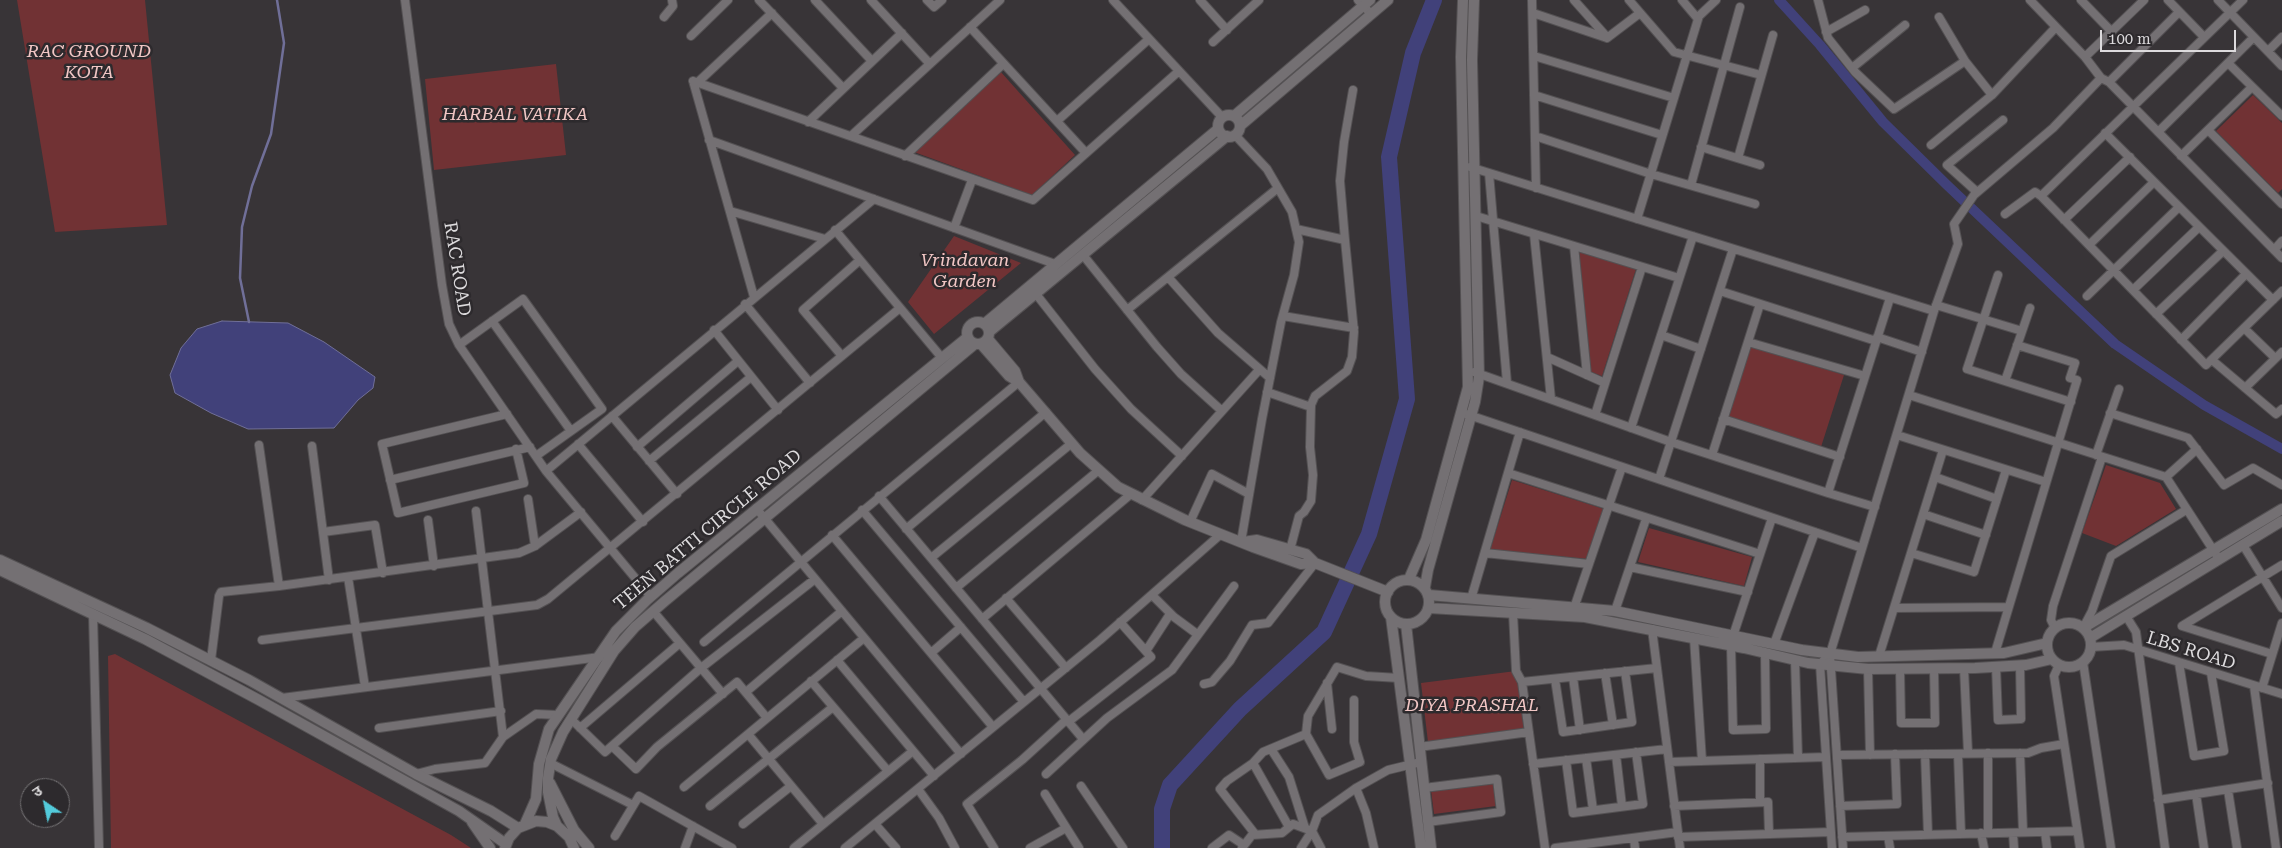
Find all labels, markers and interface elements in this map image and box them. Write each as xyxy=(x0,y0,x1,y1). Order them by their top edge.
scale bar xyxy=(2102,20,2238,52)
text: 100 m xyxy=(2108,30,2151,48)
park label: RAC GROUND KOTA xyxy=(27,41,151,84)
park label: HARBAL VATIKA xyxy=(442,104,588,126)
street label: RAC ROAD xyxy=(439,220,475,318)
park label: Vrindavan Garden xyxy=(921,250,1009,292)
street label: TEEN BATTI CIRCLE ROAD xyxy=(610,445,806,615)
street label: LBS ROAD xyxy=(2144,627,2238,675)
park label: DIYA PRASHAL xyxy=(1405,695,1539,717)
north arrow xyxy=(20,778,70,828)
text: उ xyxy=(29,782,45,800)

